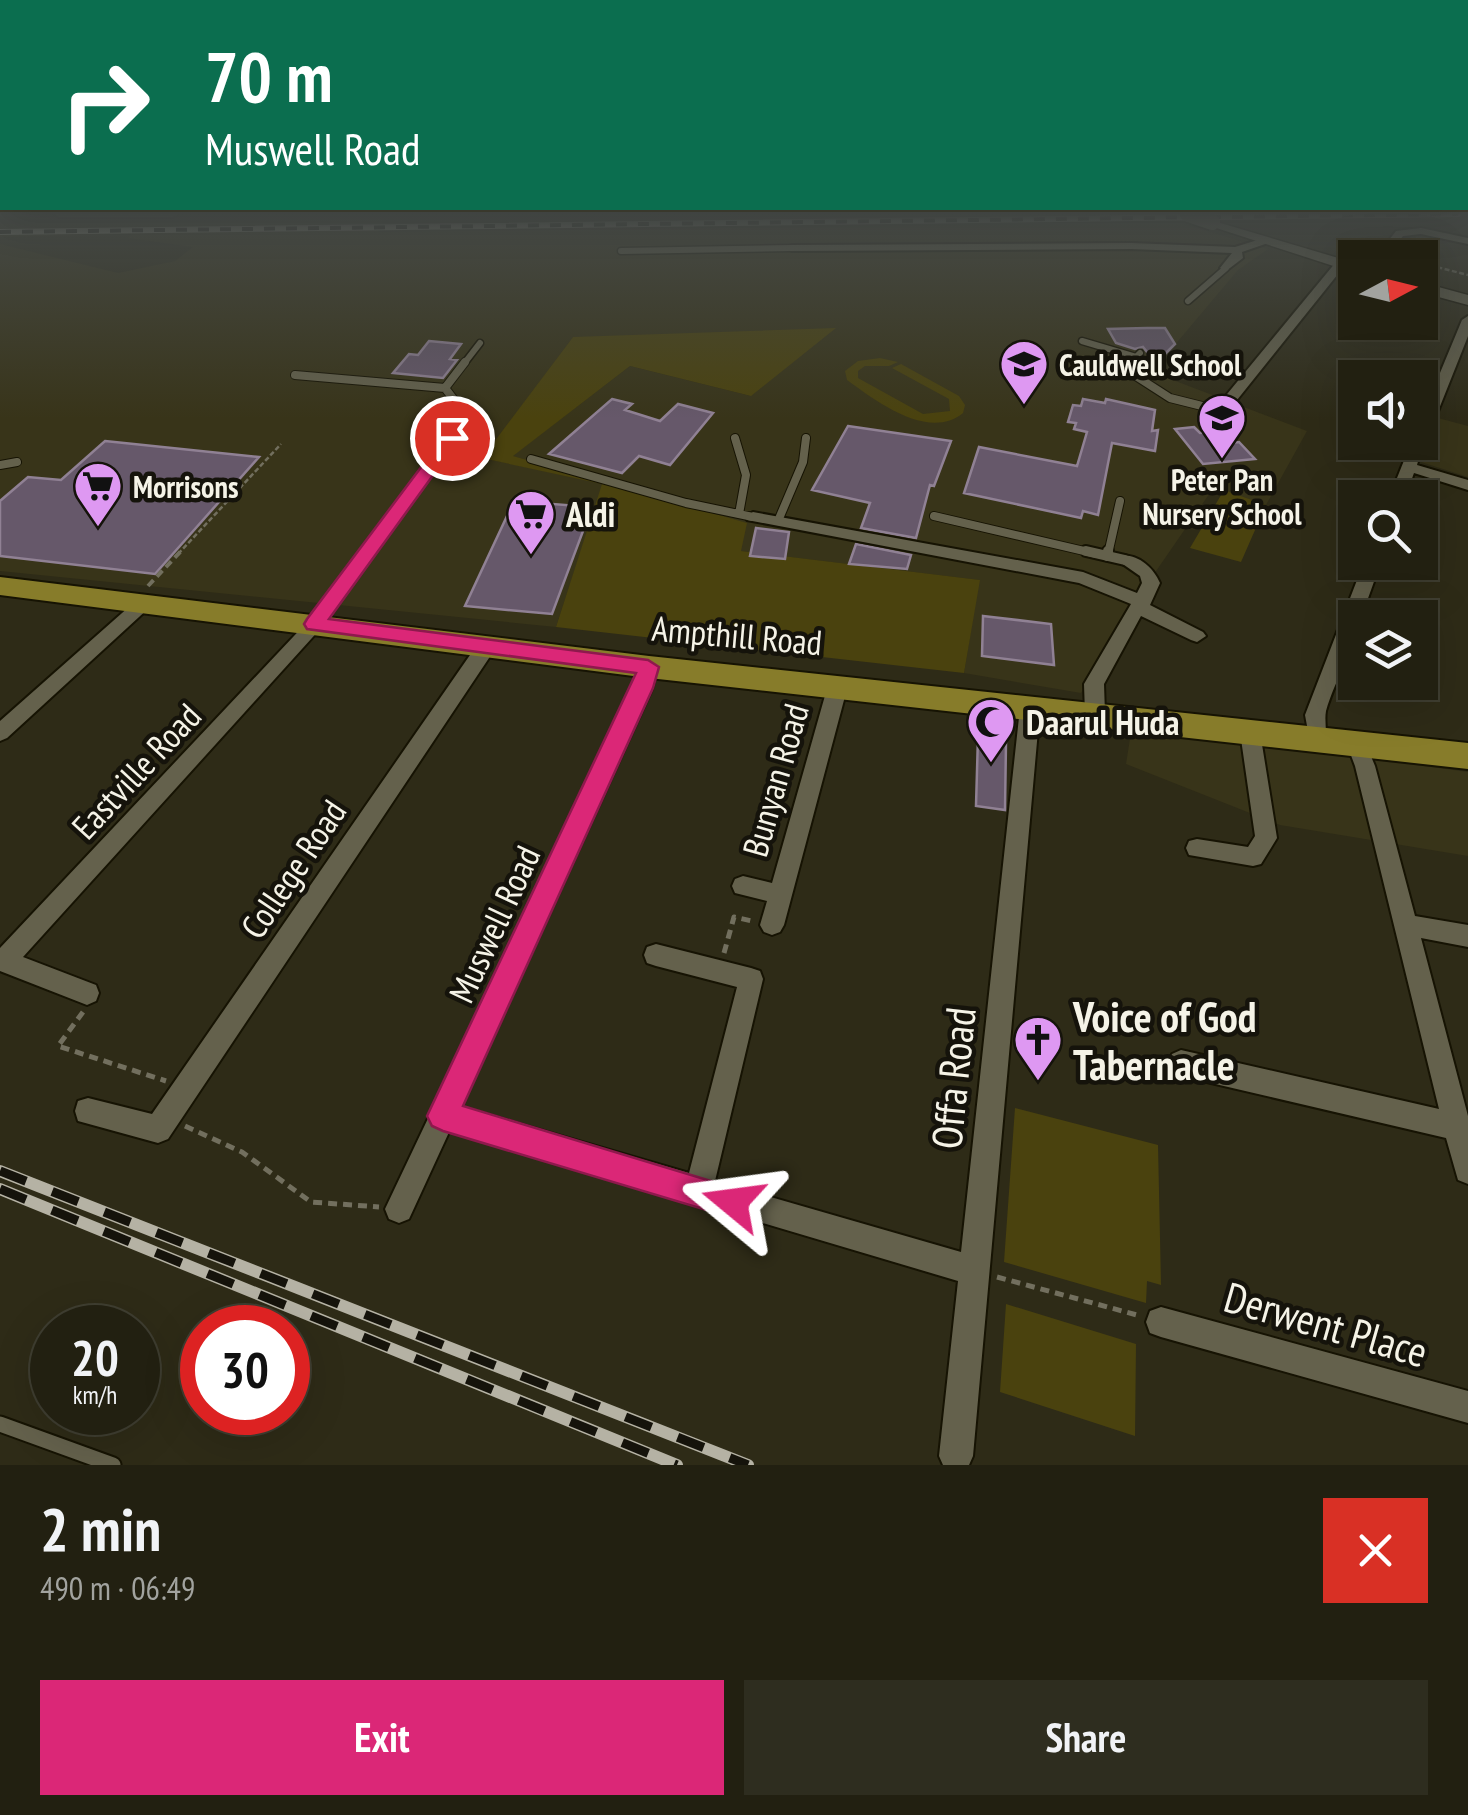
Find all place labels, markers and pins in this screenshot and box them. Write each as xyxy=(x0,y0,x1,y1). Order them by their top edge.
school or university icon: Cauldwell School xyxy=(998,338,1050,406)
place label: Cauldwell School xyxy=(1059,345,1242,384)
school or university icon: Peter Pan Nursery School xyxy=(1196,392,1248,460)
pin xyxy=(410,396,495,481)
supermarket icon: Morrisons xyxy=(72,460,124,528)
place label: Peter Pan Nursery School xyxy=(1143,460,1302,533)
place label: Morrisons xyxy=(133,467,238,506)
supermarket icon: Aldi xyxy=(505,488,557,556)
place label: Aldi xyxy=(565,491,616,537)
mosque icon: Daarul Huda xyxy=(965,696,1017,764)
place label: Daarul Huda xyxy=(1026,699,1179,745)
place label: Voice of God Tabernacle xyxy=(1072,989,1256,1092)
church icon: Voice of God Tabernacle xyxy=(1012,1014,1064,1082)

